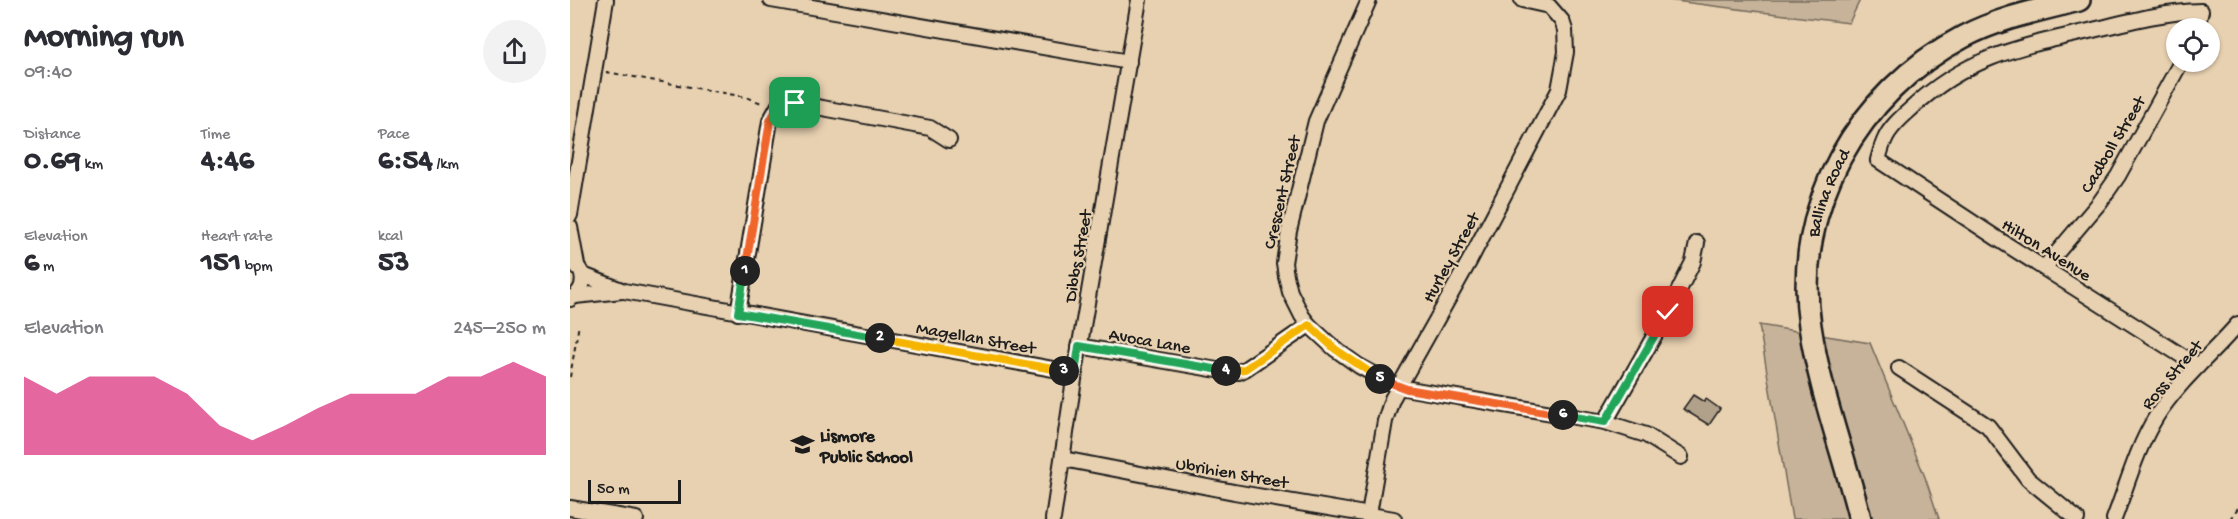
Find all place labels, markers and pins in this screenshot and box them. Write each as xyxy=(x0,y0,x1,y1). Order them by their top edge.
pin xyxy=(769,77,820,128)
pin: 1 xyxy=(730,256,760,286)
pin xyxy=(1642,286,1693,337)
pin: 2 xyxy=(865,323,895,353)
pin: 3 xyxy=(1049,356,1079,386)
pin: 4 xyxy=(1211,356,1241,386)
pin: 5 xyxy=(1365,364,1395,394)
pin: 6 xyxy=(1548,400,1578,430)
place label: Lismore Public School xyxy=(819,427,913,469)
school or university icon: Lismore Public School xyxy=(789,432,815,458)

